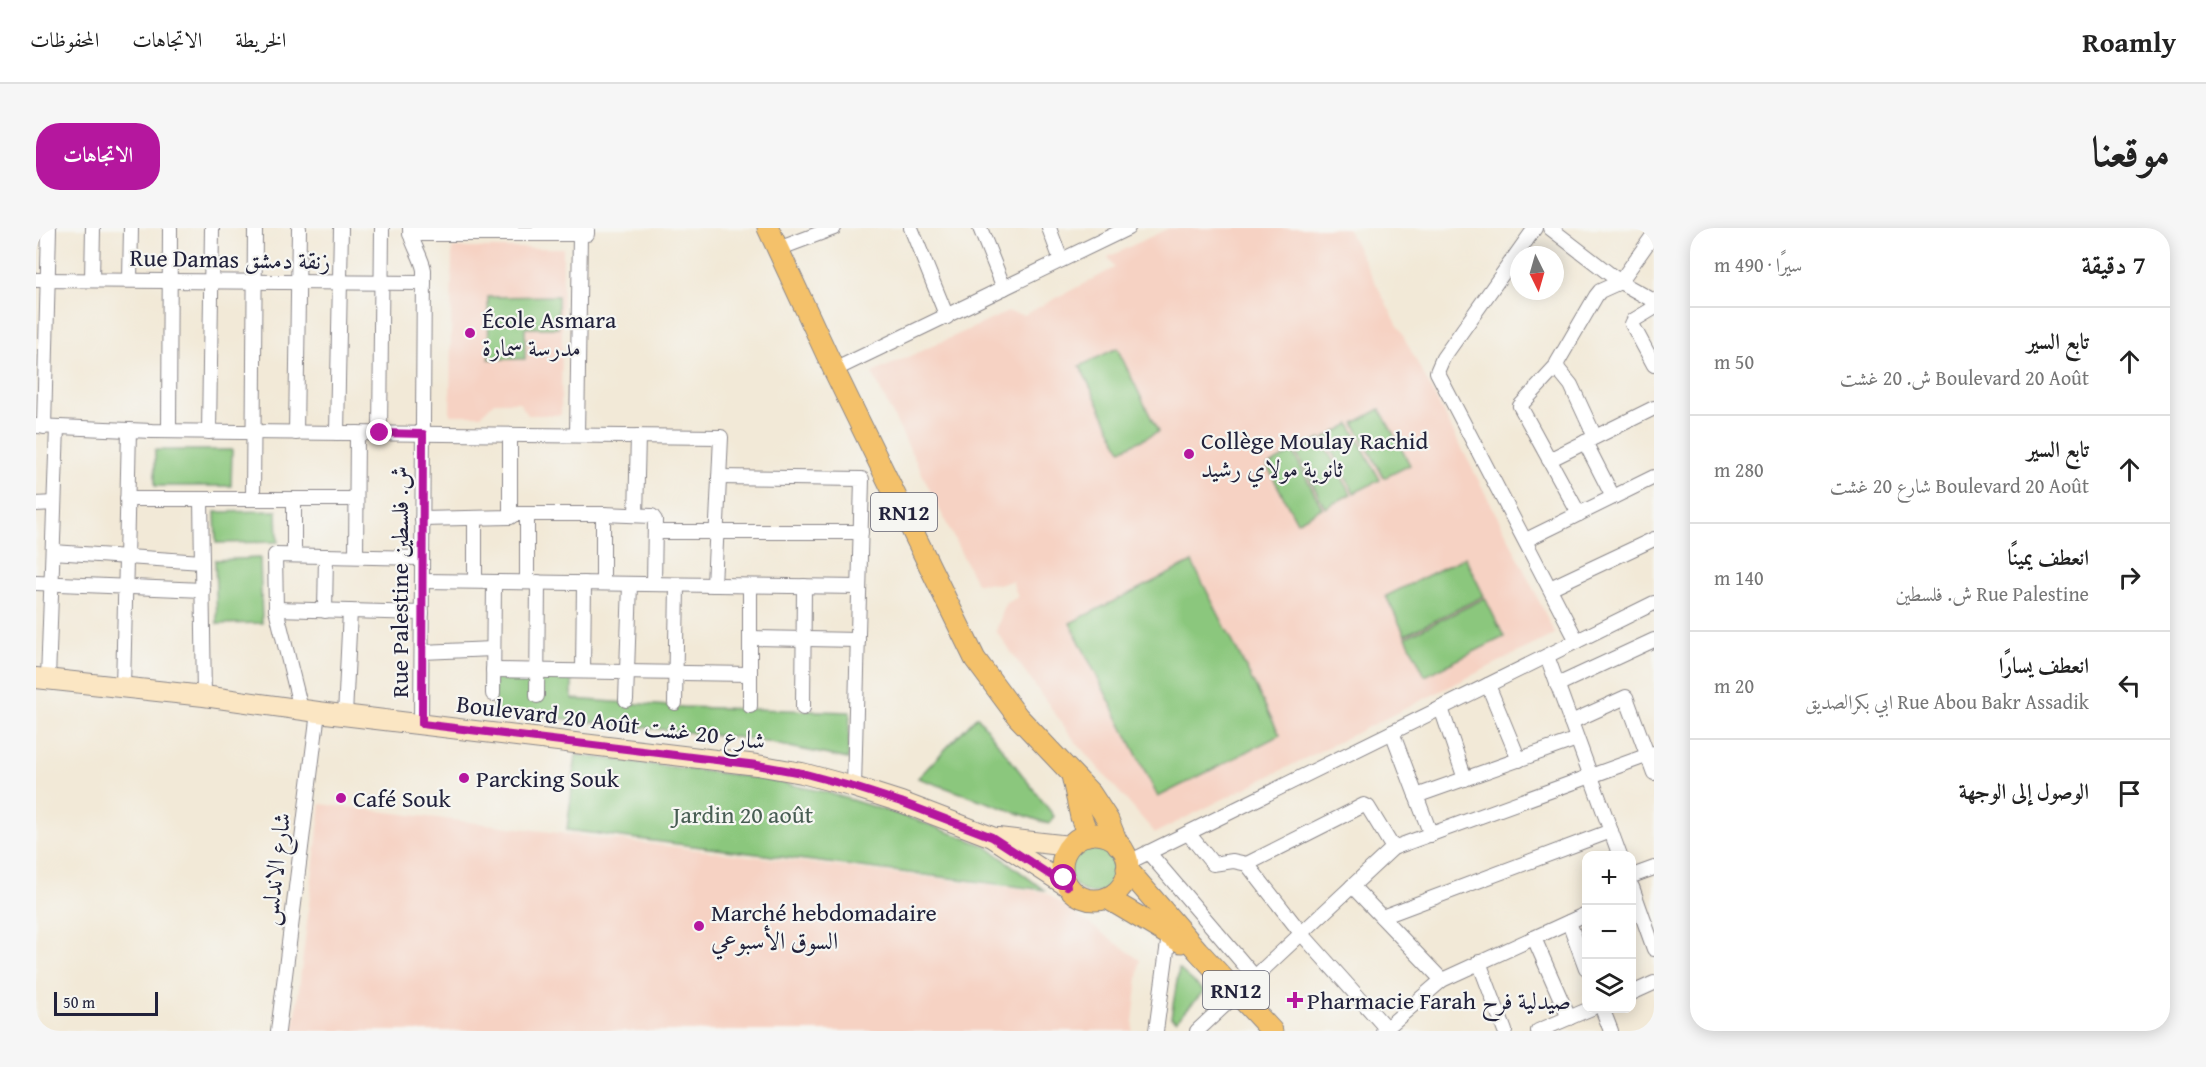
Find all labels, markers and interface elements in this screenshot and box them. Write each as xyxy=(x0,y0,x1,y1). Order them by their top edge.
text: Roamly xyxy=(2082,21,2176,62)
text: المحفوظات xyxy=(30,24,99,55)
text: الاتجاهات xyxy=(132,24,202,55)
text: الخريطة xyxy=(235,24,286,55)
text: موقعنا xyxy=(2092,120,2170,181)
button: الاتجاهات xyxy=(36,123,160,190)
street label: Rue Damas زنقة دمشق xyxy=(129,240,331,278)
text: 7 دقيقة xyxy=(2081,245,2146,284)
north arrow xyxy=(1510,246,1564,300)
text: سيرًا · 490 m xyxy=(1714,250,1802,279)
place label: École Asmara مدرسة سمارة xyxy=(482,302,617,365)
text: تابع السير xyxy=(2027,325,2089,357)
marker: École Asmara مدرسة سمارة xyxy=(463,326,477,340)
icon: ahead xyxy=(2113,345,2146,378)
text: 50 m xyxy=(1714,347,1754,376)
text: Boulevard 20 Août ش. 20 غشت xyxy=(1840,363,2089,392)
route end xyxy=(366,419,392,445)
place label: Collège Moulay Rachid ثانوية مولاي رشيد xyxy=(1201,423,1428,488)
text: تابع السير xyxy=(2027,433,2089,465)
marker: Collège Moulay Rachid ثانوية مولاي رشيد xyxy=(1182,447,1196,461)
icon: ahead xyxy=(2113,453,2146,486)
text: 280 m xyxy=(1714,455,1764,484)
street label: Rue Palestine ش. فلسطين xyxy=(382,466,417,698)
text: Boulevard 20 Août شارع 20 غشت xyxy=(1830,471,2089,500)
road number: RN12 xyxy=(871,493,937,531)
text: انعطف يمينًا xyxy=(2008,541,2089,573)
icon: right xyxy=(2113,561,2146,594)
text: 140 m xyxy=(1714,563,1764,592)
text: Rue Palestine ش. فلسطين xyxy=(1896,579,2089,608)
text: انعطف يسارًا xyxy=(1999,649,2089,681)
icon: left xyxy=(2113,669,2146,702)
text: 20 m xyxy=(1714,671,1754,700)
street label: Boulevard 20 Août شارع 20 غشت xyxy=(454,686,767,761)
text: Rue Abou Bakr Assadik ابي بكرالصديق xyxy=(1805,687,2089,716)
place label: Parcking Souk xyxy=(476,761,620,796)
marker: Parcking Souk xyxy=(457,771,471,785)
text: الوصول إلى الوجهة xyxy=(1959,775,2089,807)
icon: arrive xyxy=(2113,777,2146,810)
place label: Café Souk xyxy=(353,781,452,816)
marker: Café Souk xyxy=(334,791,348,805)
park label: Jardin 20 août xyxy=(670,797,814,832)
street label: شارع الاندلس xyxy=(251,811,302,928)
map controls xyxy=(1582,851,1636,1013)
button: + xyxy=(1582,851,1636,905)
route start xyxy=(1050,864,1076,890)
place label: Marché hebdomadaire السوق الأسبوعي xyxy=(711,895,937,960)
button: − xyxy=(1582,905,1636,959)
marker: Marché hebdomadaire السوق الأسبوعي xyxy=(692,919,706,933)
button: layers xyxy=(1582,959,1636,1013)
road number: RN12 xyxy=(1203,971,1269,1009)
place label: Pharmacie Farah صيدلية فرح xyxy=(1307,983,1571,1022)
scale bar xyxy=(54,989,158,1016)
text: 50 m xyxy=(63,990,95,1014)
marker: Pharmacie Farah صيدلية فرح xyxy=(1288,993,1302,1007)

